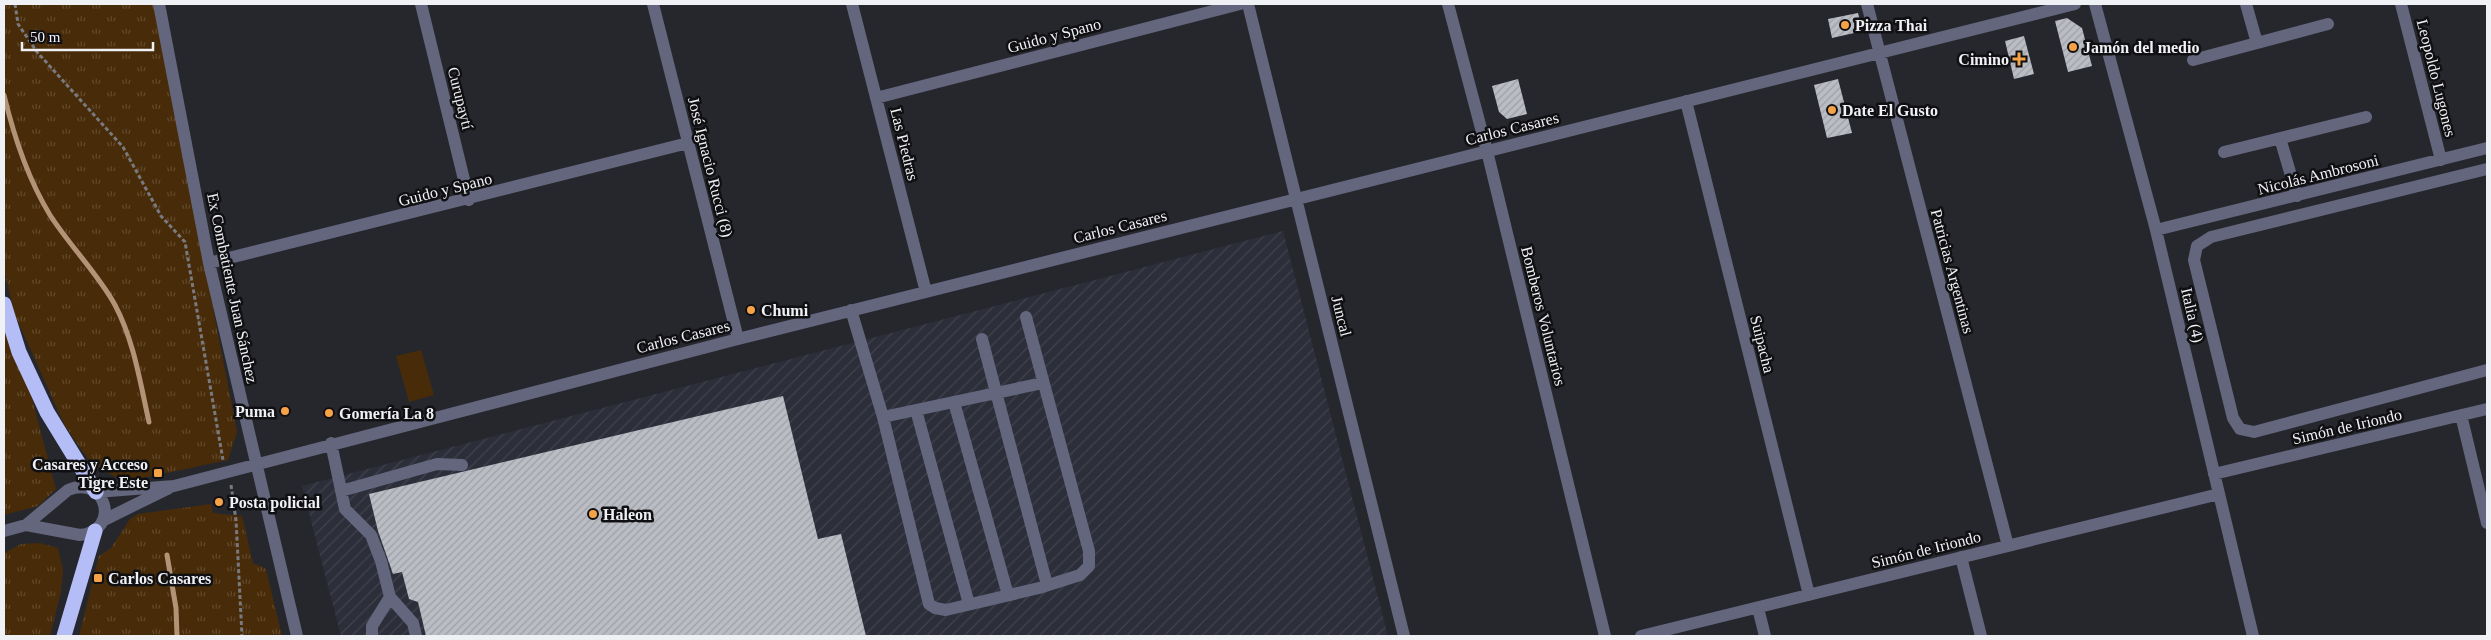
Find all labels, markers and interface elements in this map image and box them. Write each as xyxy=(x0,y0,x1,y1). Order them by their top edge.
street label: Guido y Spano xyxy=(1006,15,1103,57)
place label: Pizza Thai xyxy=(1855,17,1928,34)
street label: Leopoldo Lugones xyxy=(2413,18,2459,139)
marker: Pizza Thai xyxy=(1839,19,1851,31)
scale bar xyxy=(22,20,154,52)
text: 50 m xyxy=(30,29,61,45)
place label: Jamón del medio xyxy=(2083,39,2199,56)
marker: Jamón del medio xyxy=(2067,41,2079,53)
place label: Cimino xyxy=(1958,51,2009,68)
marker: Cimino xyxy=(2013,53,2025,65)
street label: Curupaytí xyxy=(444,65,477,132)
street label: José Ignacio Rucci (8) xyxy=(684,95,736,239)
place label: Date El Gusto xyxy=(1842,102,1938,119)
marker: Date El Gusto xyxy=(1826,104,1838,116)
street label: Las Piedras xyxy=(887,106,922,182)
street label: Carlos Casares xyxy=(1464,109,1561,148)
street label: Nicolás Ambrosoni xyxy=(2256,151,2381,198)
street label: Guido y Spano xyxy=(396,170,494,210)
street label: Ex Combatiente Juan Sánchez xyxy=(204,191,261,385)
street label: Carlos Casares xyxy=(1072,207,1169,246)
street label: Patricias Argentinas xyxy=(1927,207,1977,335)
street label: Bomberos Voluntarios xyxy=(1518,245,1569,388)
street label: Italia (4) xyxy=(2177,286,2207,344)
street label: Juncal xyxy=(1328,294,1355,339)
place label: Chumi xyxy=(761,302,809,319)
marker: Chumi xyxy=(745,304,757,316)
street label: Suipacha xyxy=(1746,314,1778,375)
street label: Carlos Casares xyxy=(635,317,732,356)
place label: Puma xyxy=(235,403,275,420)
marker: Puma xyxy=(279,405,291,417)
place label: Gomería La 8 xyxy=(339,405,434,422)
street label: Simón de Iriondo xyxy=(2291,406,2404,447)
marker: Gomería La 8 xyxy=(323,407,335,419)
place label: Casares y Acceso Tigre Este xyxy=(32,456,148,492)
marker: Casares y Acceso Tigre Este xyxy=(152,467,164,479)
place label: Posta policial xyxy=(229,494,321,512)
marker: Posta policial xyxy=(213,496,225,508)
place label: Haleon xyxy=(603,506,652,523)
marker: Haleon xyxy=(587,508,599,520)
street label: Simón de Iriondo xyxy=(1870,528,1983,571)
place label: Carlos Casares xyxy=(108,570,211,587)
marker: Carlos Casares xyxy=(92,572,104,584)

